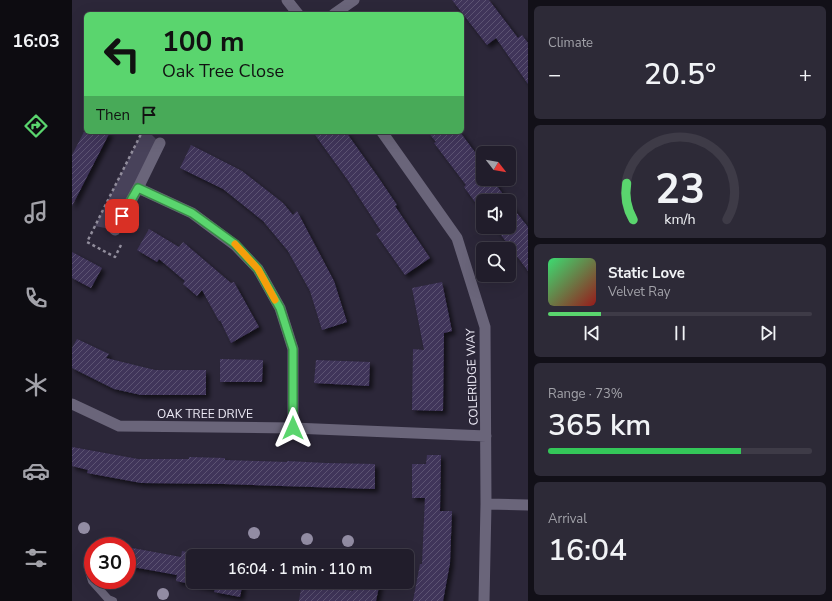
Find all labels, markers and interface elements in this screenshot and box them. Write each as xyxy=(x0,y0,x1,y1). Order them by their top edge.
text: 100 m xyxy=(162,23,245,61)
icon: left xyxy=(96,28,148,80)
text: 16:03 xyxy=(12,29,60,53)
text: Climate xyxy=(548,34,593,52)
text: 20.5° xyxy=(644,54,716,95)
text: Oak Tree Close xyxy=(162,59,284,83)
text: − xyxy=(548,60,561,90)
text: + xyxy=(799,60,812,90)
icon: arrive xyxy=(138,104,160,126)
text: Then xyxy=(96,105,130,125)
icon: directions xyxy=(22,112,50,140)
north arrow xyxy=(476,146,516,186)
map controls xyxy=(476,146,516,282)
text: 23 xyxy=(655,160,705,217)
button: sound xyxy=(476,194,516,234)
icon: music xyxy=(22,198,50,226)
pin xyxy=(105,199,139,233)
icon: arrive xyxy=(111,205,133,227)
text: km/h xyxy=(664,209,696,228)
button: search xyxy=(476,242,516,282)
text: Static Love xyxy=(608,263,685,283)
text: Velvet Ray xyxy=(608,283,670,301)
icon: phone xyxy=(22,284,50,312)
icon: previous xyxy=(581,322,603,344)
icon: pause xyxy=(669,322,691,344)
icon: next xyxy=(757,322,779,344)
street label: COLERIDGE WAY xyxy=(462,327,482,426)
icon: climate xyxy=(22,371,50,399)
text: Range · 73% xyxy=(548,385,623,403)
text: 365 km xyxy=(548,405,651,446)
street label: OAK TREE DRIVE xyxy=(157,406,253,422)
position arrow xyxy=(272,407,314,449)
icon: car xyxy=(22,457,50,485)
text: Arrival xyxy=(548,510,587,528)
text: 16:04 xyxy=(548,530,627,571)
speed limit sign: 30 xyxy=(84,537,136,589)
icon: filters xyxy=(22,544,50,572)
text: 16:04 · 1 min · 110 m xyxy=(228,559,372,579)

